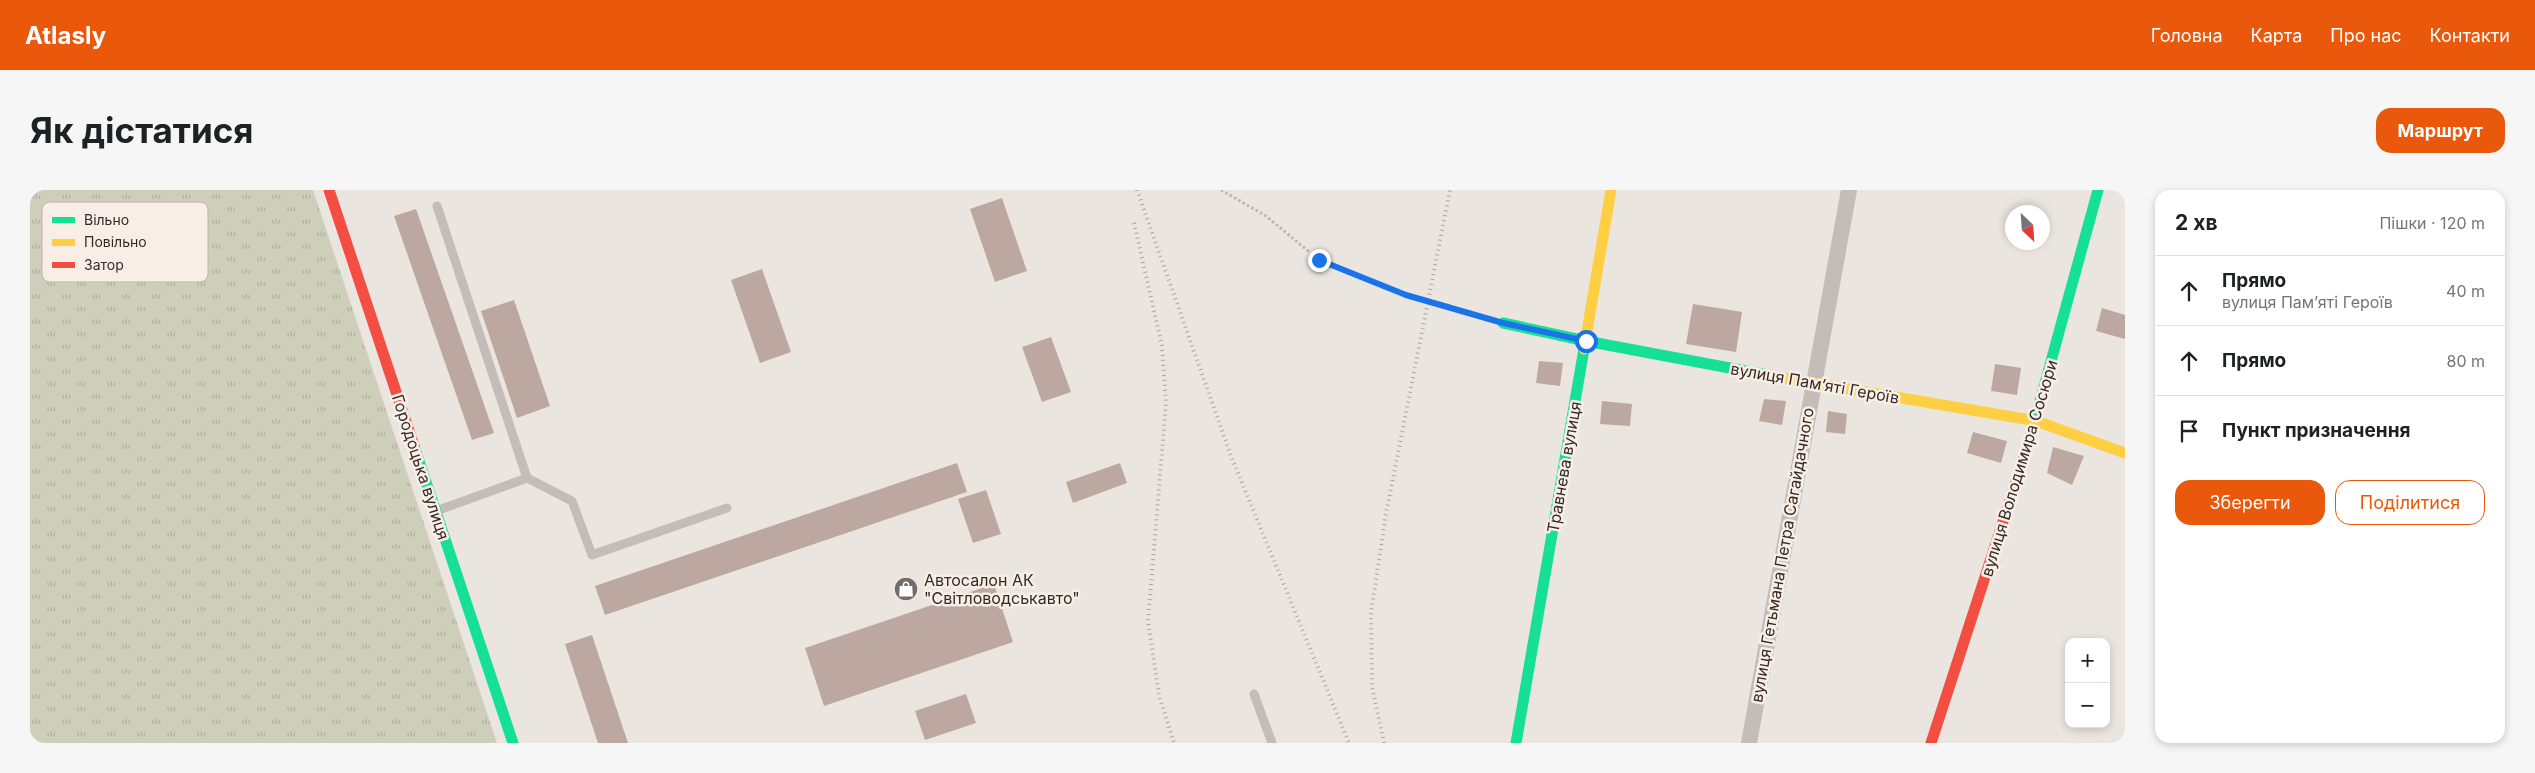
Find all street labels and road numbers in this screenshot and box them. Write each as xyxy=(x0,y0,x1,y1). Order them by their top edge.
street label: вулиця Володимира Сосюри xyxy=(1976,357,2062,579)
street label: вулиця Памʼяті Героїв xyxy=(1729,358,1901,408)
street label: Городоцька вулиця xyxy=(388,392,454,542)
street label: Травнева вулиця xyxy=(1543,400,1585,534)
street label: вулиця Гетьмана Петра Сагайдачного xyxy=(1746,406,1818,704)

